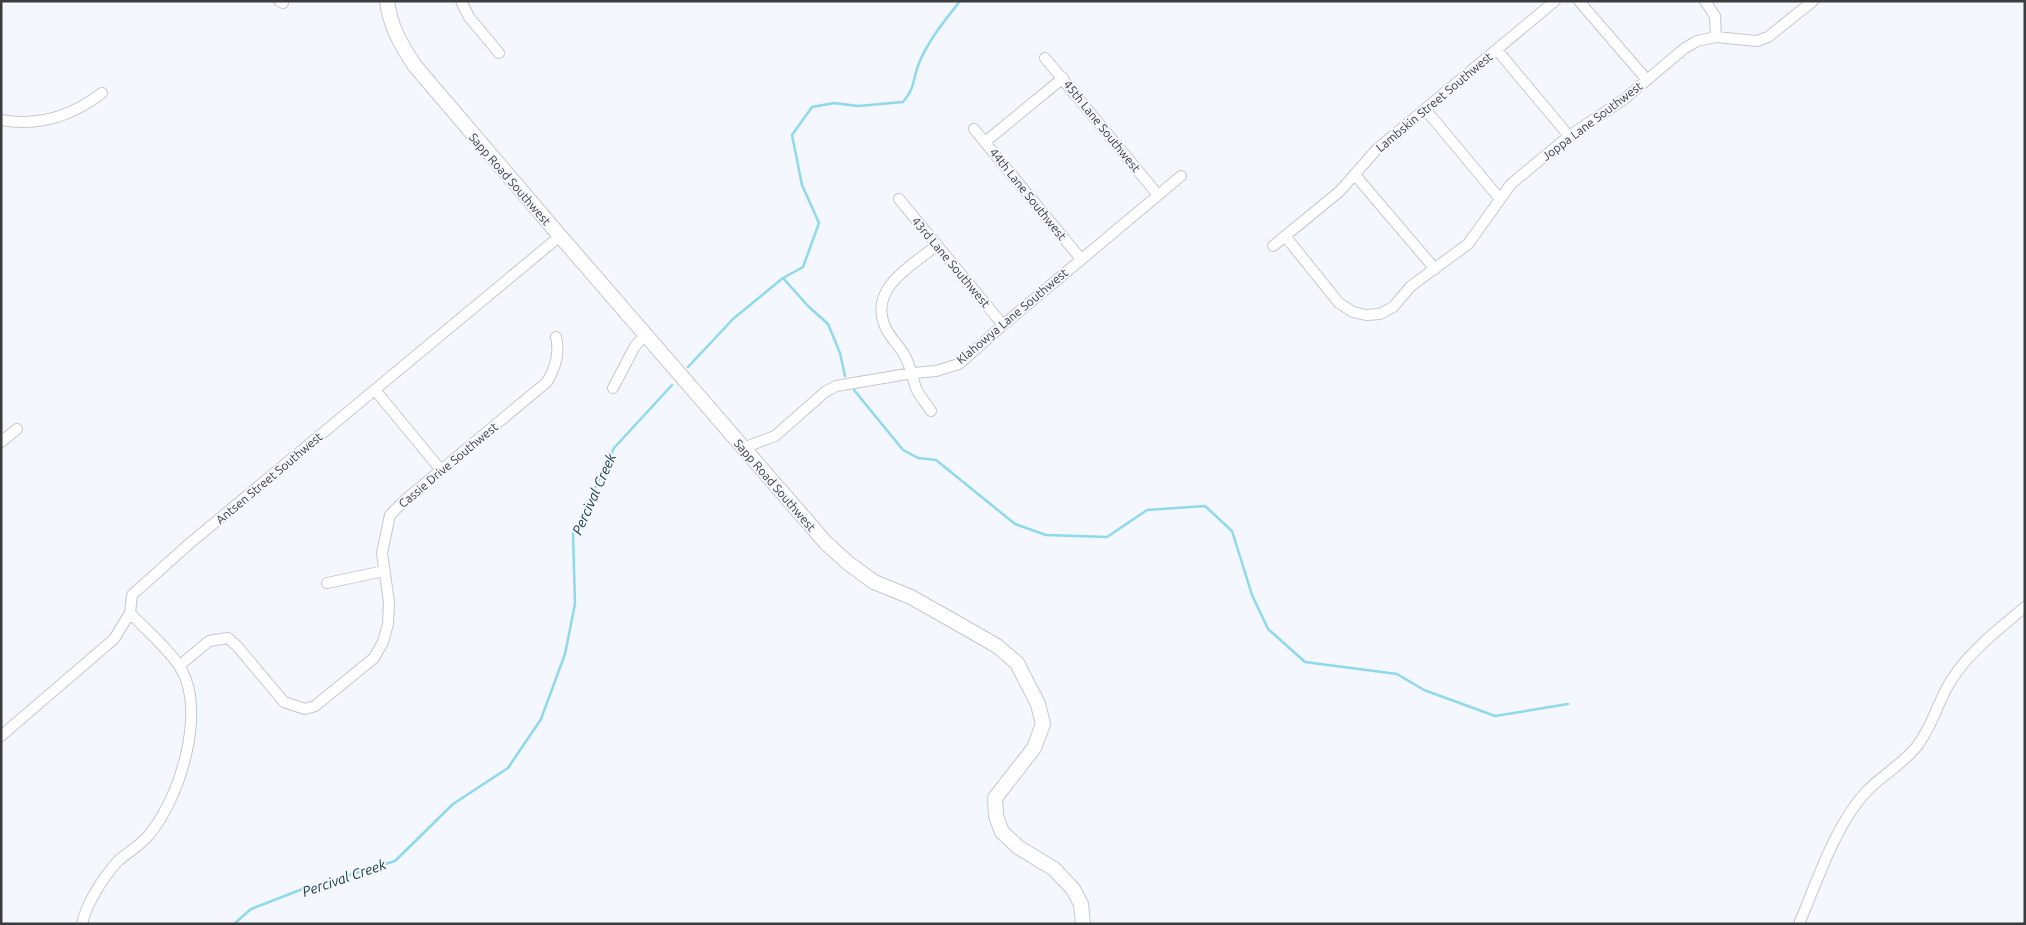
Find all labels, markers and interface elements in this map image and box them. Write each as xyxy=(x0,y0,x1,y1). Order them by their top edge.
street label: Lambskin Street Southwest xyxy=(1373,50,1495,154)
street label: 45th Lane Southwest xyxy=(1061,78,1143,175)
street label: Joppa Lane Southwest xyxy=(1539,79,1645,163)
street label: Sapp Road Southwest xyxy=(467,130,554,228)
street label: 44th Lane Southwest xyxy=(987,146,1069,243)
street label: 43rd Lane Southwest xyxy=(909,214,993,310)
street label: Klahowya Lane Southwest xyxy=(954,266,1070,366)
street label: Cassie Drive Southwest xyxy=(396,420,500,510)
street label: Antsen Street Southwest xyxy=(213,430,325,526)
street label: Sapp Road Southwest xyxy=(732,436,819,534)
water label: Percival Creek xyxy=(569,450,619,537)
water label: Percival Creek xyxy=(300,856,389,900)

